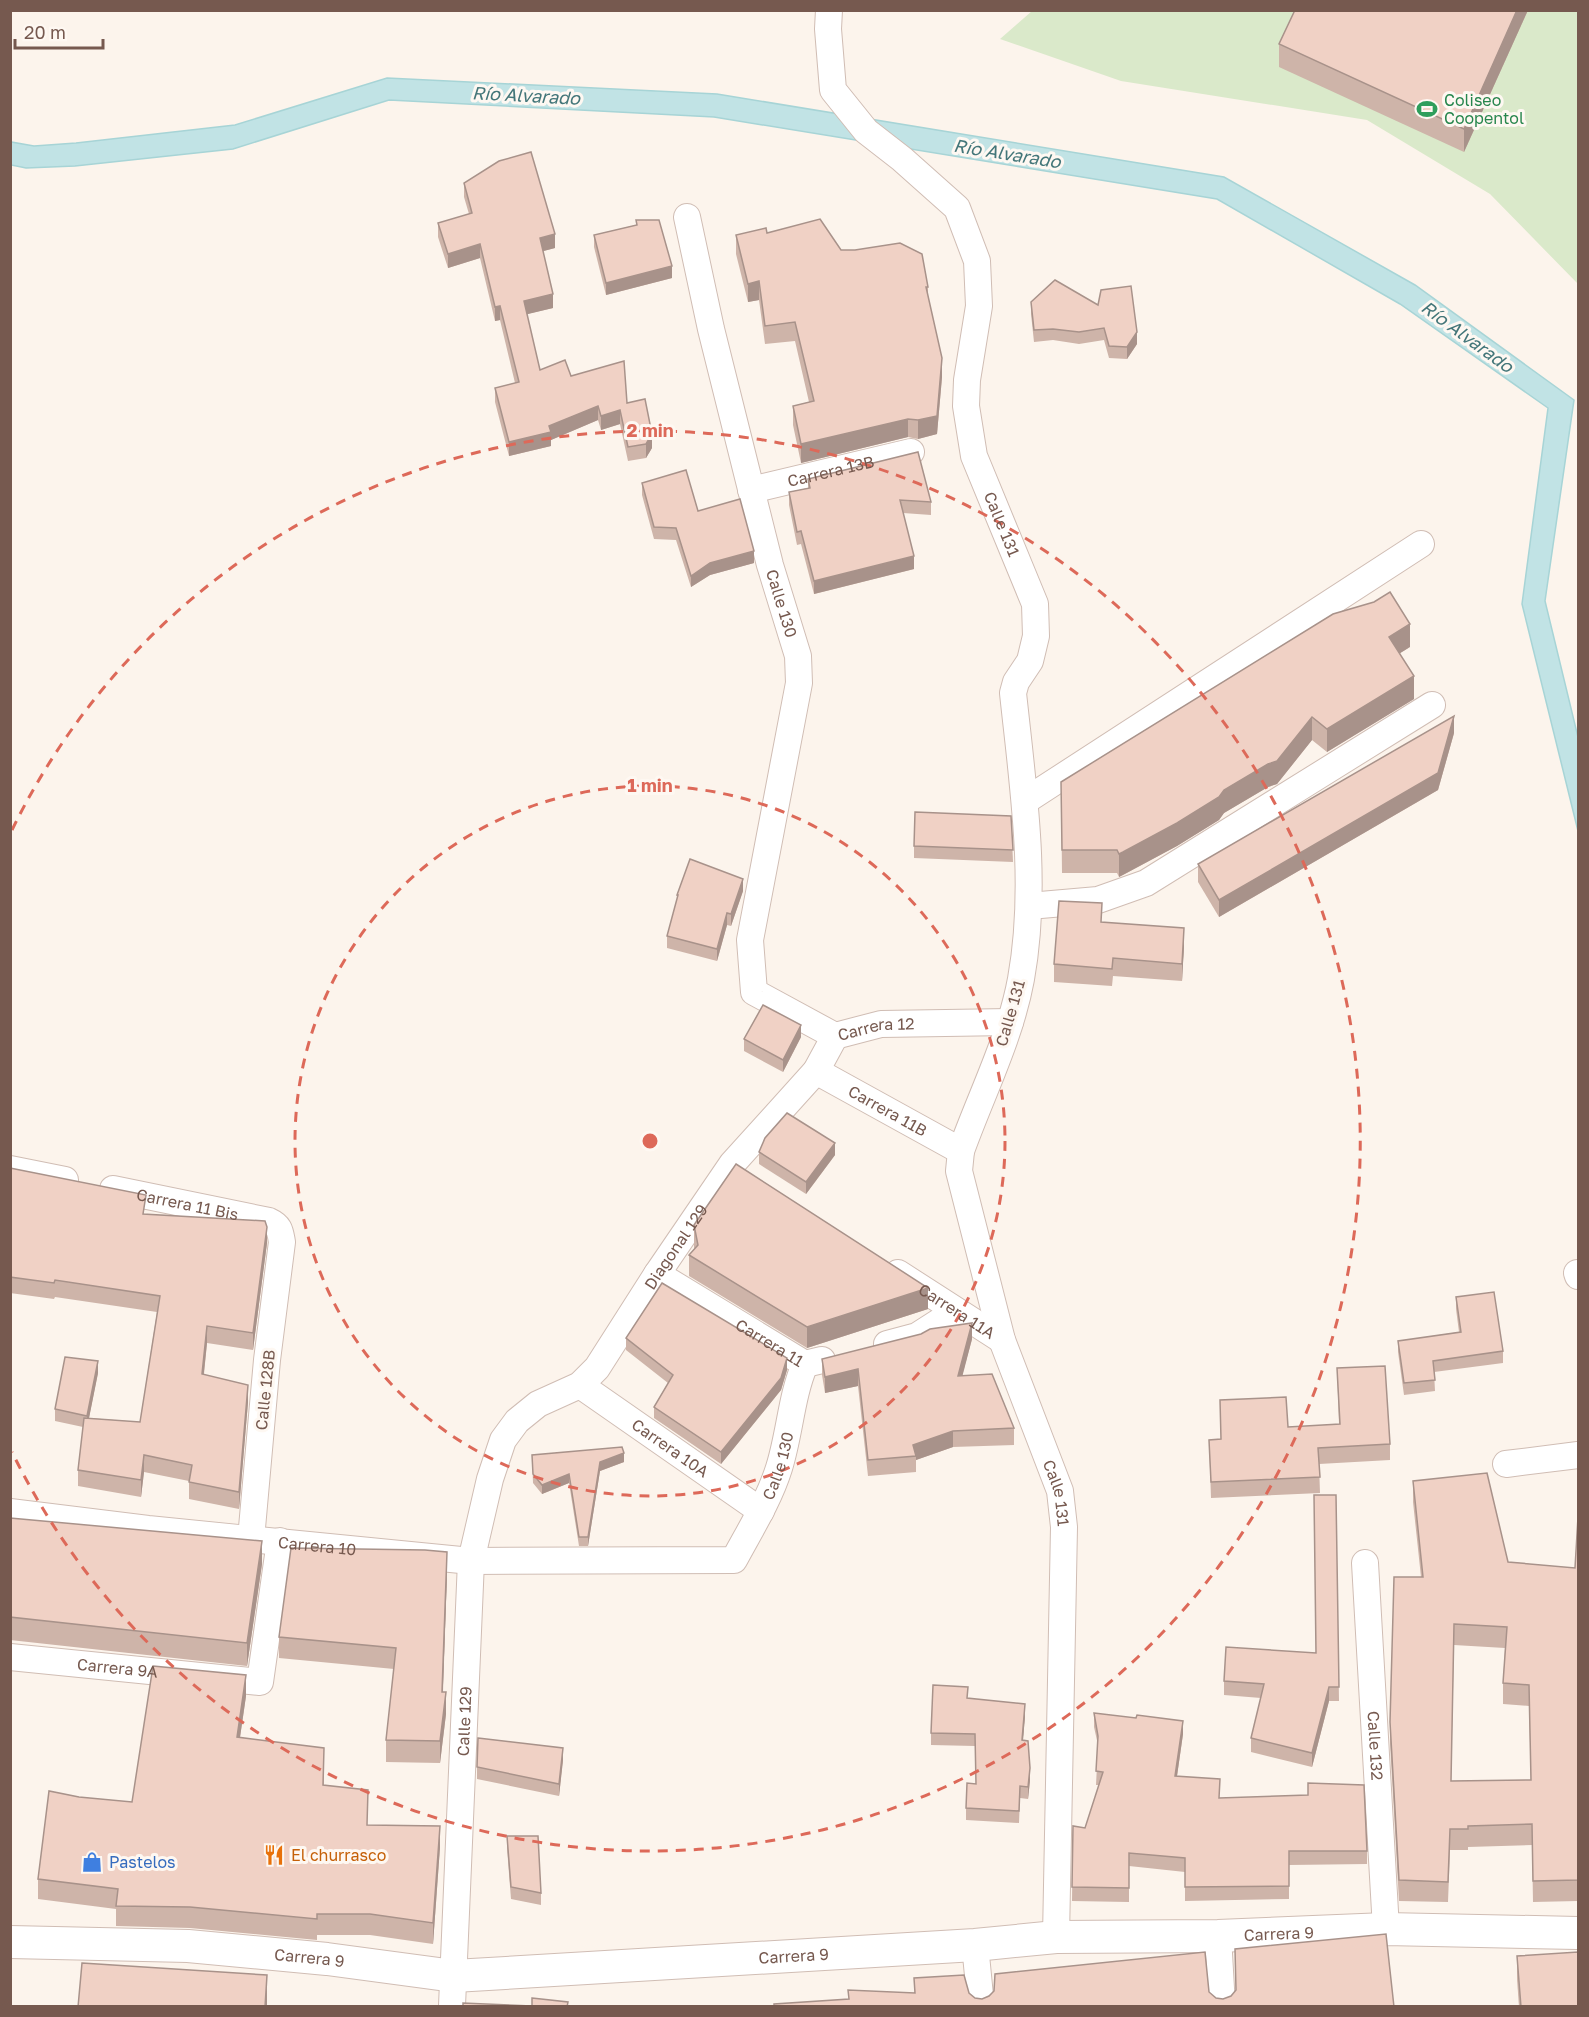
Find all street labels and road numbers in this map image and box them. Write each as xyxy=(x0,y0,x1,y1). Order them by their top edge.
street label: Carrera 13B xyxy=(785,451,876,491)
street label: Calle 131 xyxy=(980,489,1024,560)
street label: Calle 130 xyxy=(762,567,802,640)
street label: Calle 131 xyxy=(991,977,1029,1049)
street label: Carrera 12 xyxy=(835,1013,914,1045)
street label: Carrera 11B xyxy=(845,1081,931,1140)
street label: Carrera 11 Bis xyxy=(135,1184,240,1224)
street label: Diagonal 129 xyxy=(640,1200,712,1293)
street label: Carrera 11A xyxy=(915,1279,999,1343)
street label: Carrera 11 xyxy=(732,1314,808,1371)
street label: Calle 128B xyxy=(251,1349,279,1431)
street label: Carrera 10A xyxy=(628,1414,713,1482)
street label: Calle 130 xyxy=(758,1430,797,1503)
street label: Calle 131 xyxy=(1039,1457,1074,1527)
street label: Carrera 10 xyxy=(277,1532,357,1560)
street label: Carrera 9A xyxy=(76,1654,159,1682)
street label: Calle 129 xyxy=(453,1686,476,1757)
street label: Calle 132 xyxy=(1364,1710,1387,1781)
street label: Carrera 9 xyxy=(1243,1922,1314,1945)
street label: Carrera 9 xyxy=(273,1944,346,1971)
street label: Carrera 9 xyxy=(758,1944,829,1968)

